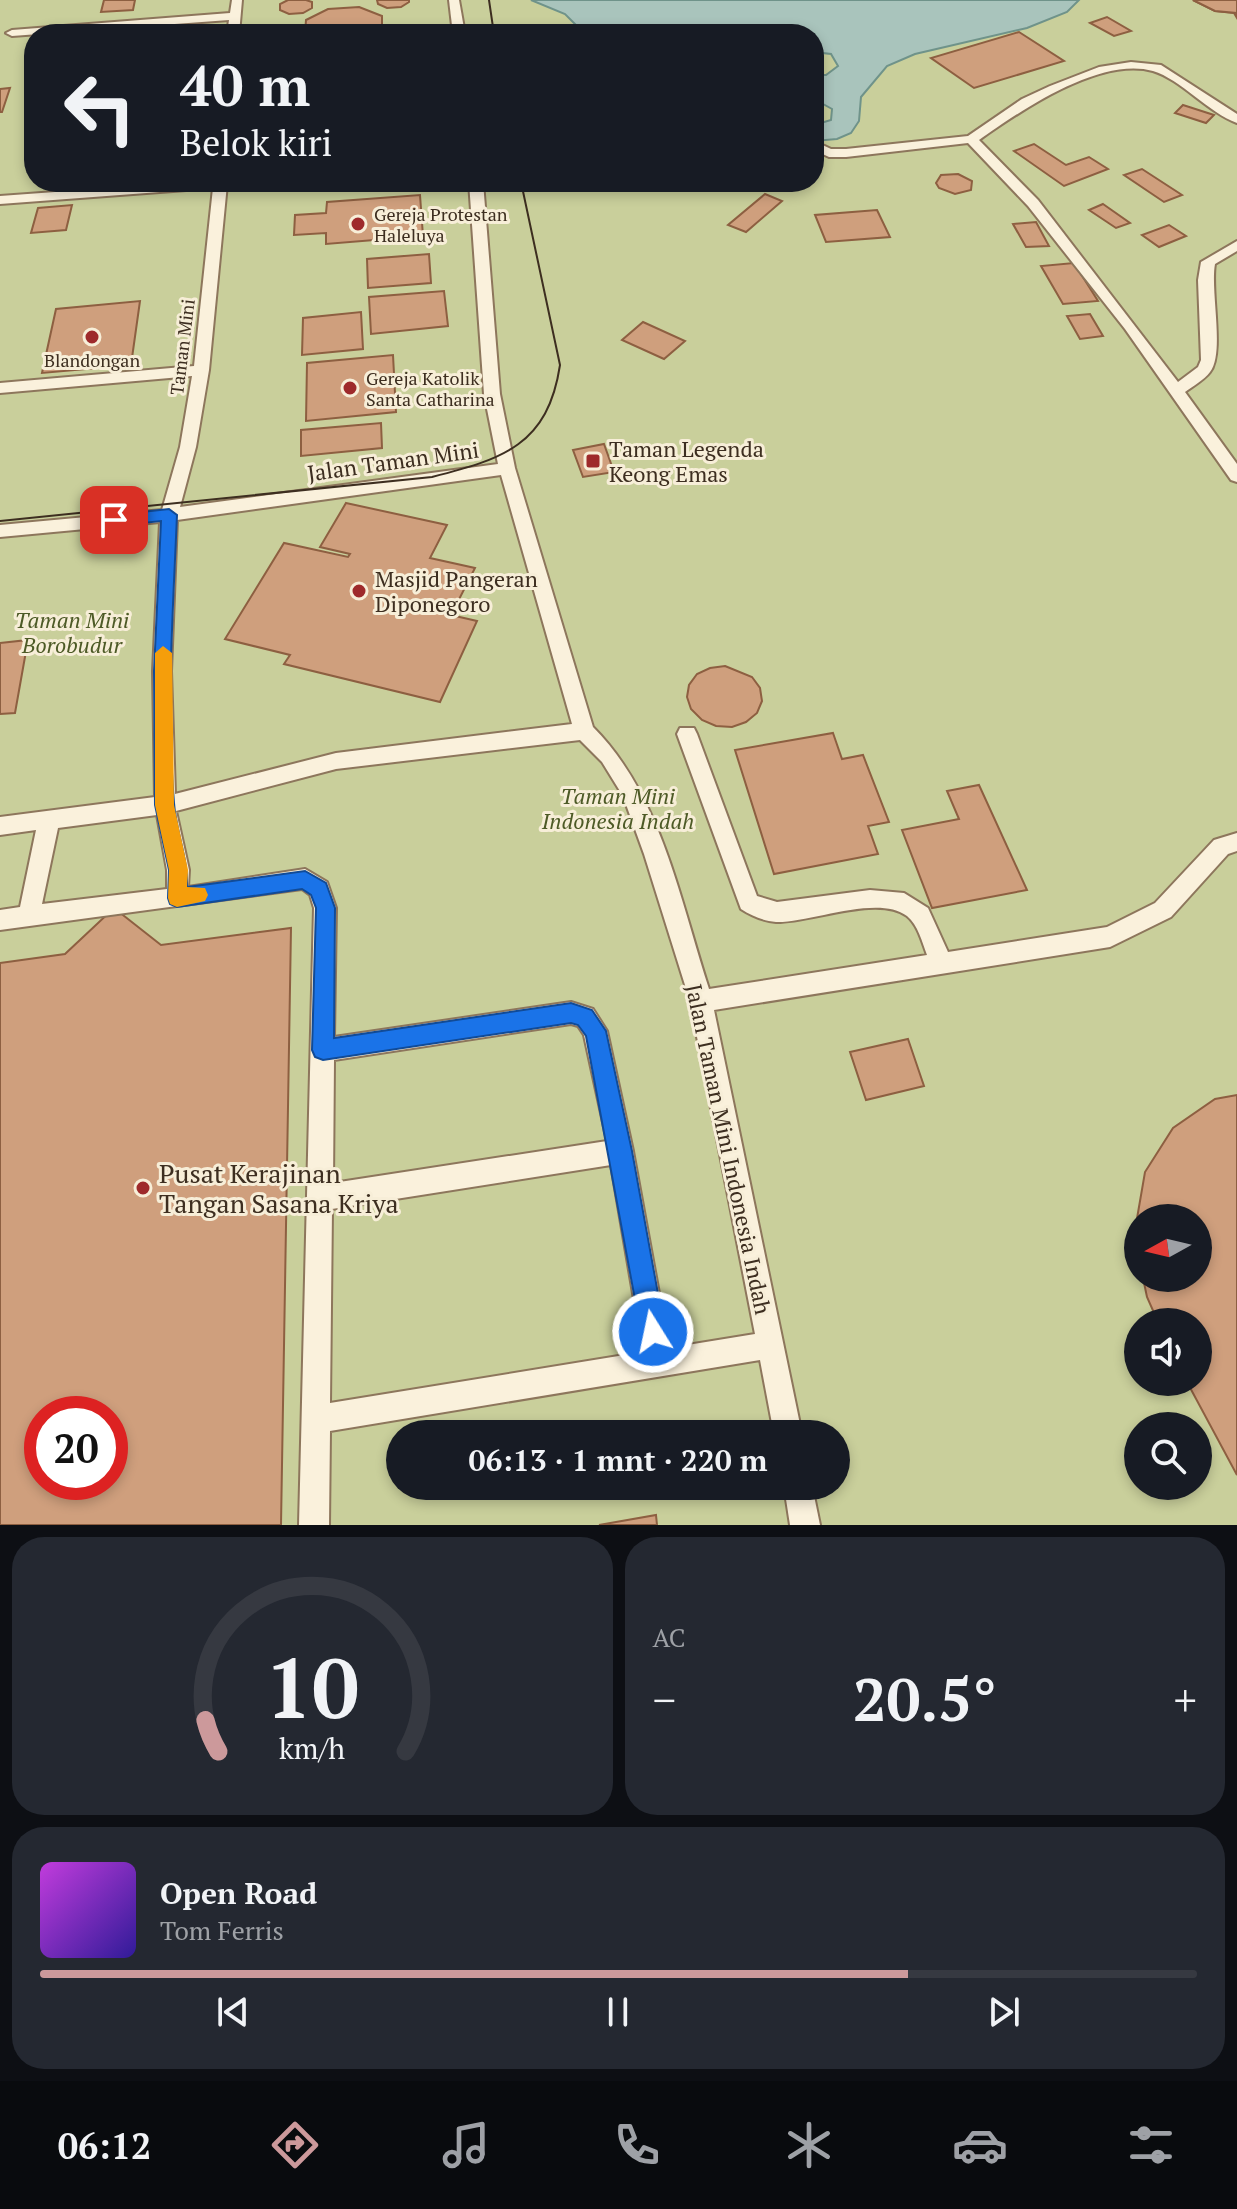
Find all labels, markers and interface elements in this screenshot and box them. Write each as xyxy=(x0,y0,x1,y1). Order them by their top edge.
text: 40 m xyxy=(180,48,310,122)
icon: left xyxy=(48,56,152,160)
text: Belok kiri xyxy=(180,119,332,166)
place label: Gereja Protestan Haleluya xyxy=(374,202,508,247)
marker: Gereja Protestan Haleluya xyxy=(349,215,367,233)
street label: Taman Mini xyxy=(164,298,200,396)
marker: Blandongan xyxy=(83,328,101,346)
place label: Blandongan xyxy=(44,348,140,372)
place label: Gereja Katolik Santa Catharina xyxy=(366,366,495,411)
marker: Gereja Katolik Santa Catharina xyxy=(341,379,359,397)
place label: Taman Legenda Keong Emas xyxy=(609,434,764,488)
street label: Jalan Taman Mini xyxy=(305,435,481,487)
marker: Taman Legenda Keong Emas xyxy=(584,452,602,470)
pin xyxy=(80,486,148,554)
icon: arrive xyxy=(92,498,136,542)
place label: Masjid Pangeran Diponegoro xyxy=(375,564,538,618)
marker: Masjid Pangeran Diponegoro xyxy=(350,582,368,600)
park label: Taman Mini Borobudur xyxy=(15,605,129,659)
park label: Taman Mini Indonesia Indah xyxy=(541,781,694,835)
street label: Jalan Taman Mini Indonesia Indah xyxy=(680,981,778,1317)
place label: Pusat Kerajinan Tangan Sasana Kriya xyxy=(159,1156,399,1220)
marker: Pusat Kerajinan Tangan Sasana Kriya xyxy=(134,1179,152,1197)
north arrow xyxy=(1124,1204,1212,1292)
map controls xyxy=(1124,1204,1212,1500)
position arrow xyxy=(611,1290,695,1374)
button: sound xyxy=(1124,1308,1212,1396)
speed limit sign: 20 xyxy=(24,1396,128,1500)
button: search xyxy=(1124,1412,1212,1500)
text: 06:13 · 1 mnt · 220 m xyxy=(469,1440,767,1480)
text: AC xyxy=(653,1620,686,1654)
text: 10 xyxy=(265,1632,359,1742)
text: 20.5° xyxy=(853,1659,997,1738)
text: − xyxy=(653,1670,676,1729)
text: + xyxy=(1174,1670,1197,1729)
text: km/h xyxy=(279,1729,345,1767)
text: Open Road xyxy=(160,1873,317,1913)
text: Tom Ferris xyxy=(160,1913,284,1947)
icon: previous xyxy=(211,1990,255,2034)
icon: pause xyxy=(596,1990,640,2034)
icon: next xyxy=(982,1990,1026,2034)
icon: directions xyxy=(267,2117,323,2173)
icon: music xyxy=(438,2117,494,2173)
icon: phone xyxy=(609,2117,665,2173)
icon: climate xyxy=(781,2117,837,2173)
icon: car xyxy=(952,2117,1008,2173)
icon: filters xyxy=(1123,2117,1179,2173)
text: 06:12 xyxy=(58,2122,151,2169)

